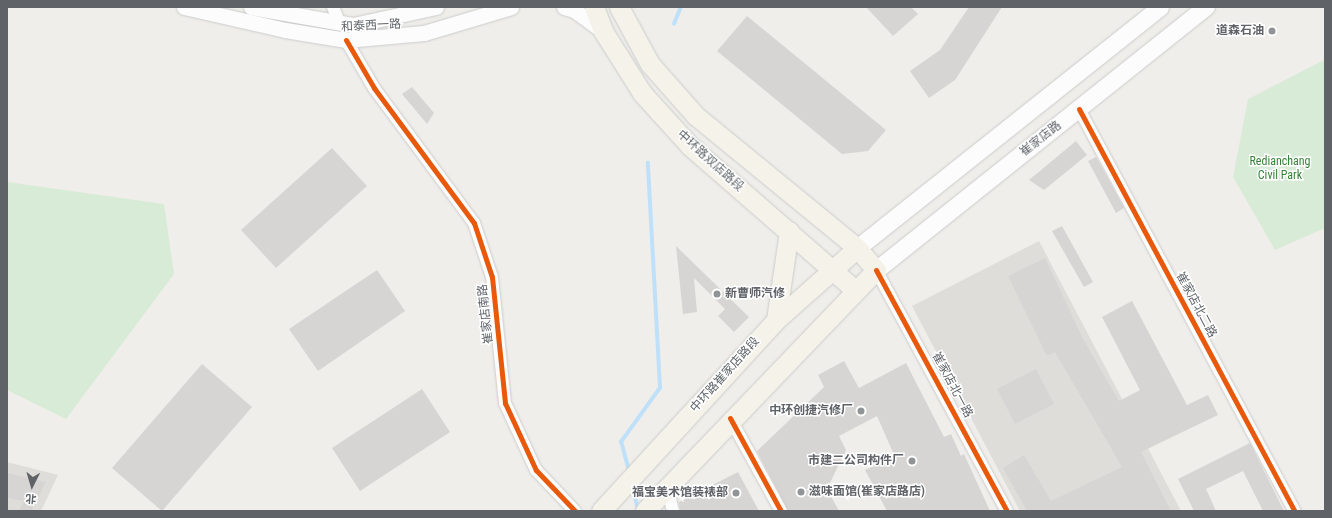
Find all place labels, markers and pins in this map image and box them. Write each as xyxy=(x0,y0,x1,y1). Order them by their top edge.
place label: 道森石油 xyxy=(1216,24,1264,38)
marker: 道森石油 xyxy=(1267,26,1277,36)
place label: 新曹师汽修 xyxy=(725,287,785,301)
marker: 新曹师汽修 xyxy=(712,289,722,299)
place label: 中环创捷汽修厂 xyxy=(769,404,853,418)
marker: 中环创捷汽修厂 xyxy=(856,406,866,416)
place label: 市建二公司构件厂 xyxy=(808,454,904,468)
marker: 市建二公司构件厂 xyxy=(907,456,917,466)
place label: 滋味面馆(崔家店路店) xyxy=(809,485,925,499)
place label: 福宝美术馆装裱部 xyxy=(632,486,728,500)
marker: 滋味面馆(崔家店路店) xyxy=(796,487,806,497)
marker: 福宝美术馆装裱部 xyxy=(731,488,741,498)

